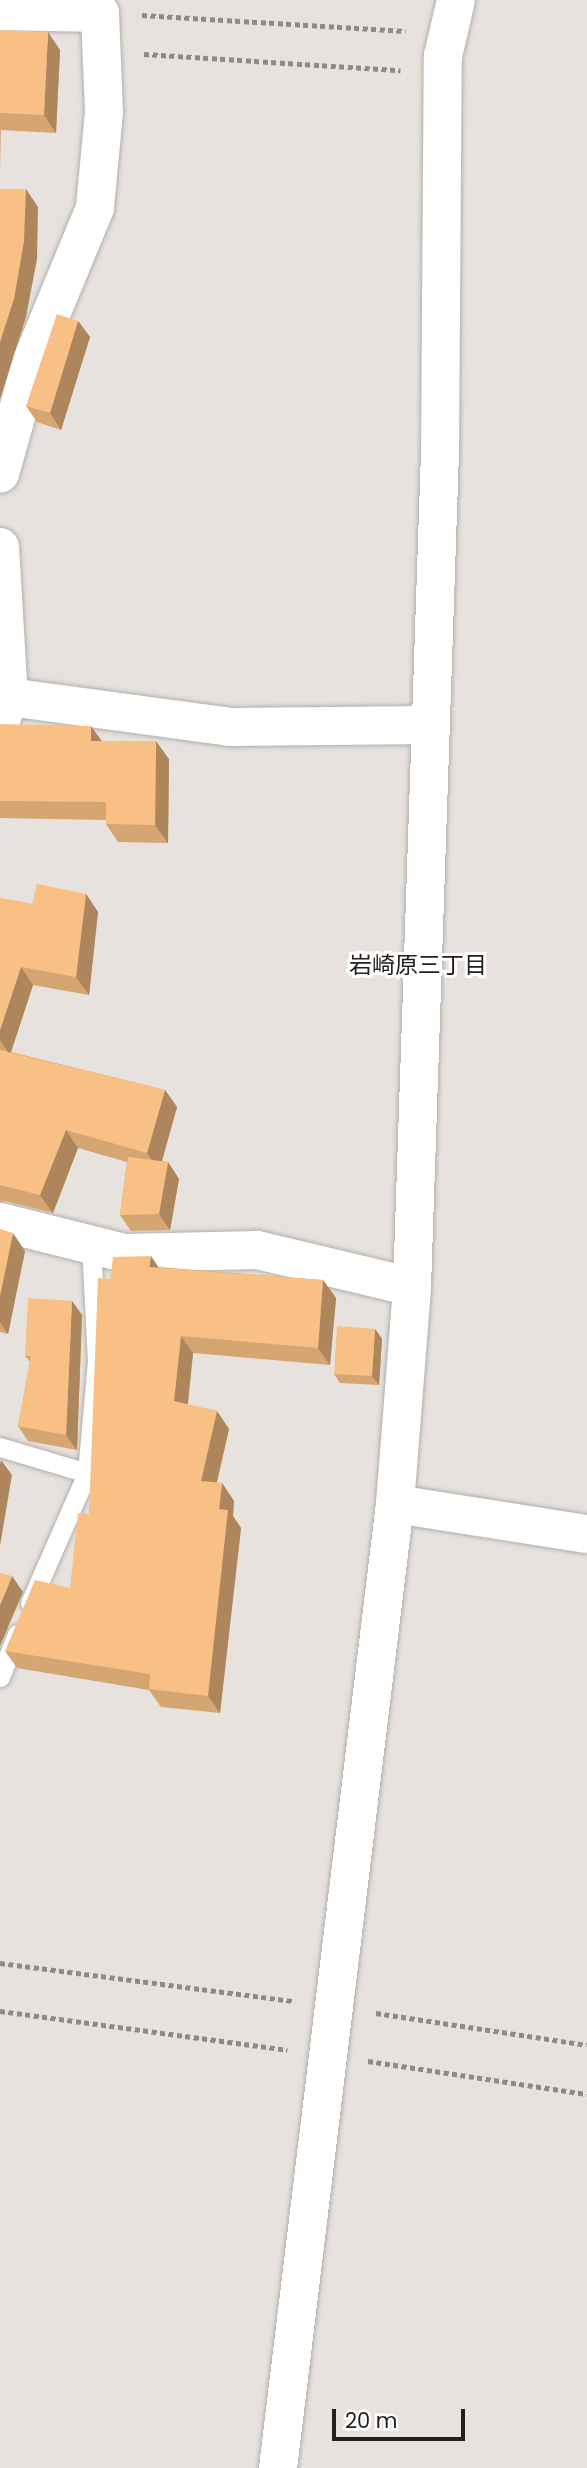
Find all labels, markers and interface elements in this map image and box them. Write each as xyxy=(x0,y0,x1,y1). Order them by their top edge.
district label: 岩崎原三丁目 xyxy=(349,951,487,979)
scale bar xyxy=(335,2394,468,2438)
text: 20 m xyxy=(345,2406,398,2435)

